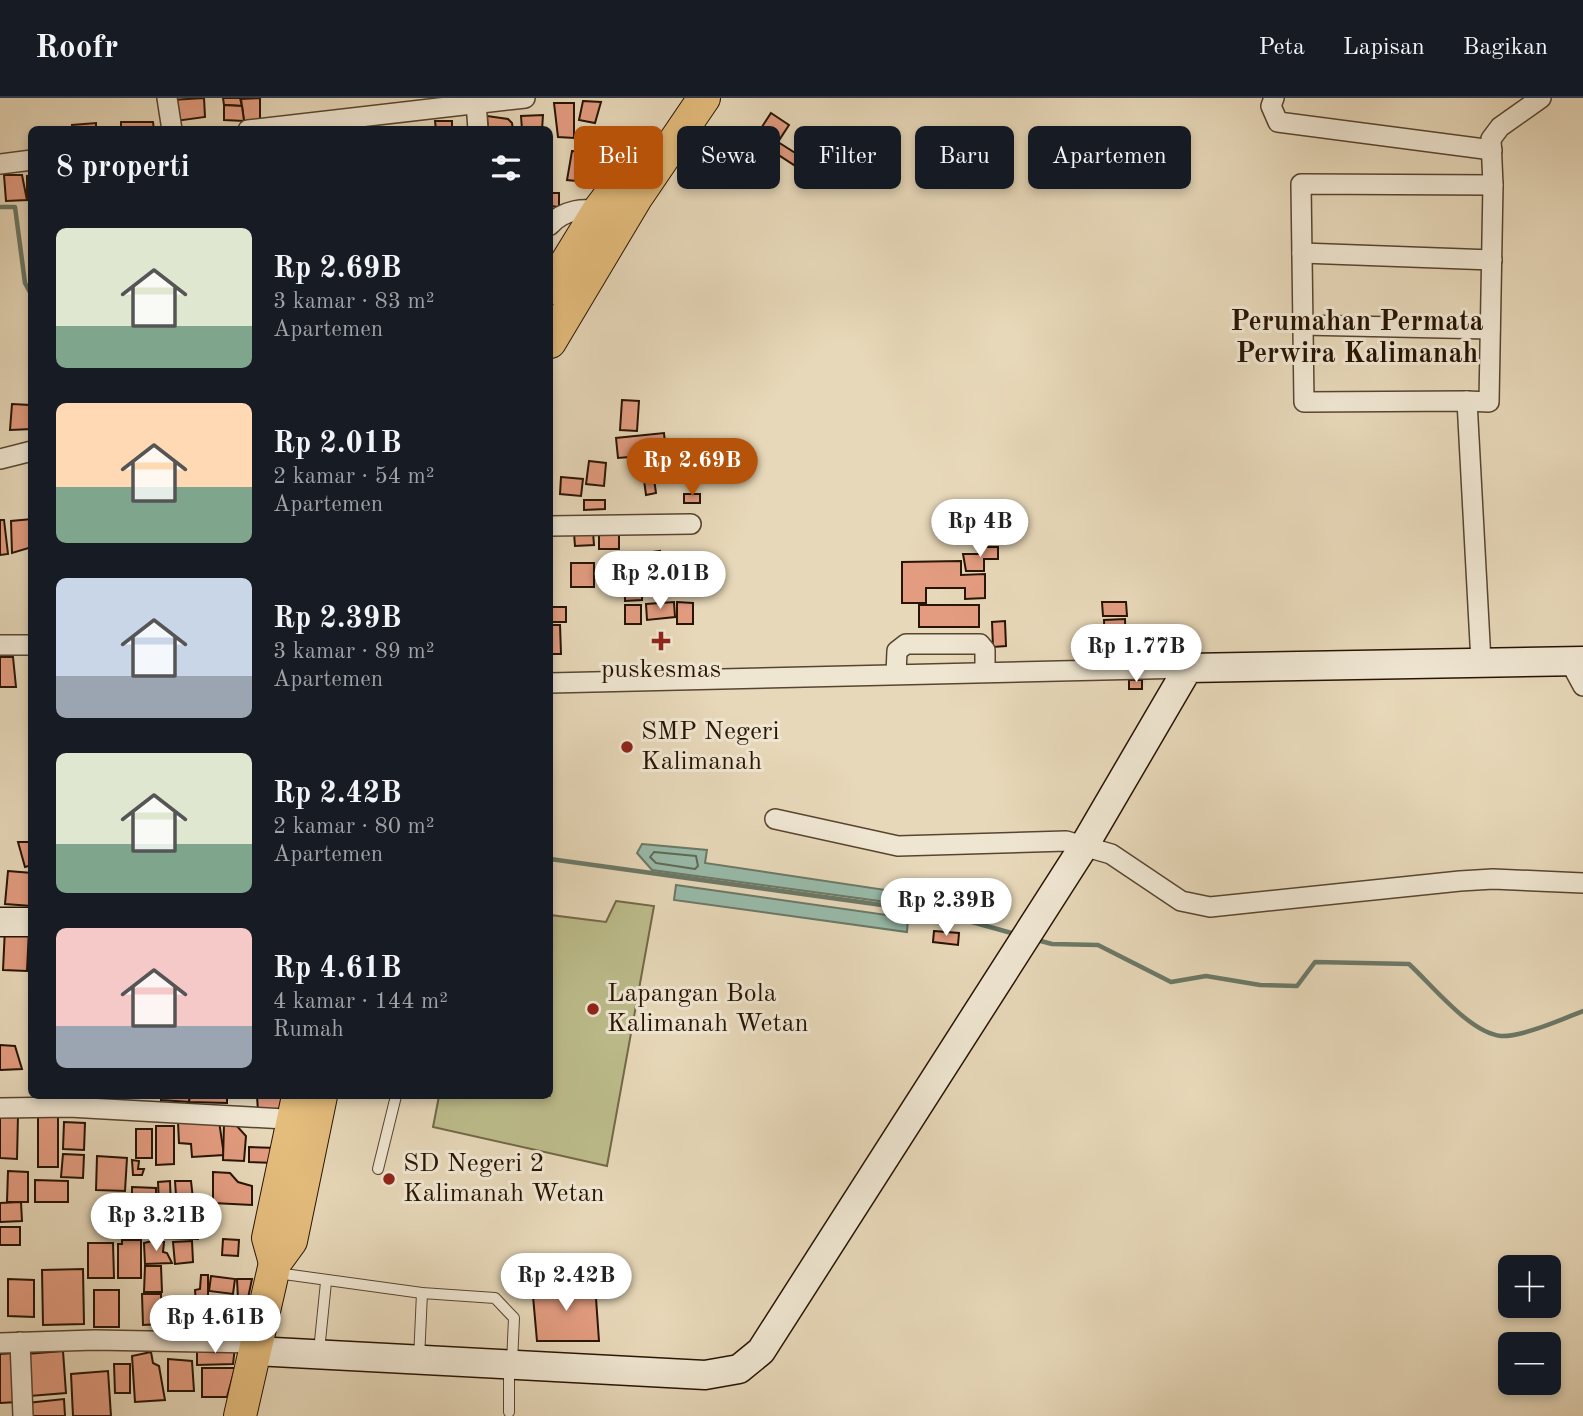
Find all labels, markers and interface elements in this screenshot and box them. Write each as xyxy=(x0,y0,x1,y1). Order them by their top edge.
text: Roofr xyxy=(35,32,118,65)
text: Peta xyxy=(1258,36,1305,60)
text: Lapisan xyxy=(1343,36,1425,60)
text: Bagikan xyxy=(1463,36,1548,60)
chip: Beli xyxy=(574,126,663,189)
chip: Sewa xyxy=(677,126,780,189)
chip: Filter xyxy=(794,126,901,189)
chip: Baru xyxy=(915,126,1014,189)
chip: Apartemen xyxy=(1028,126,1191,189)
icon: filters xyxy=(487,149,525,187)
text: 8 properti xyxy=(56,153,190,183)
text: Rp 2.69B xyxy=(273,254,402,284)
icon: home xyxy=(112,256,196,340)
text: 3 kamar · 83 m² xyxy=(273,290,435,313)
district label: Perumahan Permata Perwira Kalimanah xyxy=(1230,309,1484,369)
text: Apartemen xyxy=(273,318,383,341)
text: Rp 2.01B xyxy=(273,429,402,459)
icon: home xyxy=(112,431,196,515)
pin: Rp 2.69B xyxy=(620,438,764,498)
text: Rp 2.69B xyxy=(643,449,741,472)
text: 2 kamar · 54 m² xyxy=(273,465,435,488)
text: Apartemen xyxy=(273,493,383,516)
pin: Rp 4B xyxy=(931,500,1029,559)
text: Rp 4B xyxy=(947,510,1013,533)
pin: Rp 2.01B xyxy=(588,552,732,611)
text: Rp 2.01B xyxy=(611,562,709,585)
text: Rp 2.39B xyxy=(273,604,402,634)
icon: home xyxy=(112,606,196,690)
pin: Rp 1.77B xyxy=(1064,624,1208,684)
marker: puskesmas xyxy=(651,631,671,651)
text: Rp 1.77B xyxy=(1087,635,1185,658)
text: 3 kamar · 89 m² xyxy=(273,640,435,663)
place label: puskesmas xyxy=(601,657,721,683)
text: Apartemen xyxy=(273,668,383,691)
place label: SMP Negeri Kalimanah xyxy=(641,719,780,775)
marker: SMP Negeri Kalimanah xyxy=(619,739,635,755)
text: Rp 2.42B xyxy=(273,779,402,809)
icon: home xyxy=(112,781,196,865)
text: 2 kamar · 80 m² xyxy=(273,815,435,838)
text: Apartemen xyxy=(273,843,383,866)
pin: Rp 2.39B xyxy=(874,878,1018,938)
text: Rp 2.39B xyxy=(897,889,995,912)
text: Rp 4.61B xyxy=(273,954,402,984)
icon: home xyxy=(112,956,196,1040)
place label: Lapangan Bola Kalimanah Wetan xyxy=(607,981,809,1037)
text: 4 kamar · 144 m² xyxy=(273,990,448,1013)
marker: Lapangan Bola Kalimanah Wetan xyxy=(585,1001,601,1017)
text: Rumah xyxy=(273,1018,344,1041)
place label: SD Negeri 2 Kalimanah Wetan xyxy=(403,1151,605,1207)
marker: SD Negeri 2 Kalimanah Wetan xyxy=(381,1171,397,1187)
pin: Rp 3.21B xyxy=(84,1194,228,1253)
text: Rp 3.21B xyxy=(107,1204,205,1227)
pin: Rp 2.42B xyxy=(494,1254,638,1313)
map controls xyxy=(1498,1255,1561,1395)
button: + xyxy=(1498,1255,1561,1318)
text: Rp 2.42B xyxy=(517,1264,615,1287)
pin: Rp 4.61B xyxy=(143,1296,287,1355)
text: Rp 4.61B xyxy=(166,1306,264,1329)
button: − xyxy=(1498,1332,1561,1395)

